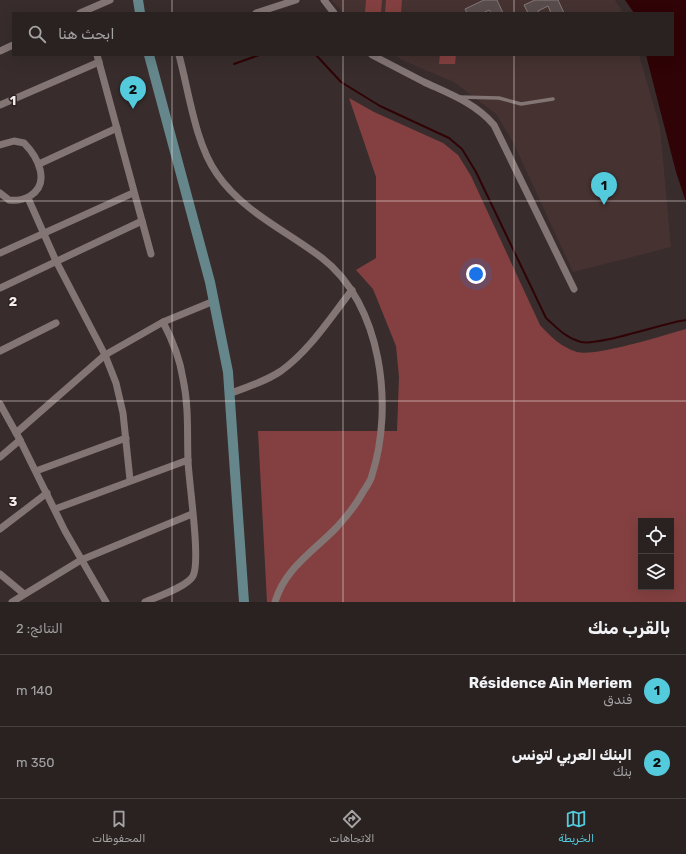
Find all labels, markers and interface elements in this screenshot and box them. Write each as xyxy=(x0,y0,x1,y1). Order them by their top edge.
search box xyxy=(12,12,674,56)
icon: search xyxy=(26,23,48,45)
text: ابحث هنا xyxy=(58,25,115,43)
pin: 2 xyxy=(120,76,146,109)
text: 1 xyxy=(10,93,16,108)
pin: 1 xyxy=(591,172,617,205)
your location xyxy=(466,264,486,284)
text: 2 xyxy=(9,294,17,309)
text: 3 xyxy=(9,494,18,509)
map controls xyxy=(638,518,674,590)
button: locate xyxy=(638,518,674,554)
button: layers xyxy=(638,554,674,590)
text: بالقرب منك xyxy=(588,618,670,638)
text: النتائج: 2 xyxy=(16,621,63,636)
text: Résidence Ain Meriem xyxy=(469,674,632,692)
text: 140 m xyxy=(16,683,53,698)
text: 1 xyxy=(654,683,660,698)
text: فندق xyxy=(603,692,632,707)
text: البنك العربي لتونس xyxy=(512,746,632,764)
text: 350 m xyxy=(16,755,55,770)
text: 2 xyxy=(653,755,661,770)
text: بنك xyxy=(613,764,632,779)
tab: المحفوظات xyxy=(92,808,145,845)
tab: الاتجاهات xyxy=(329,808,374,845)
tab: الخريطة xyxy=(558,808,594,845)

